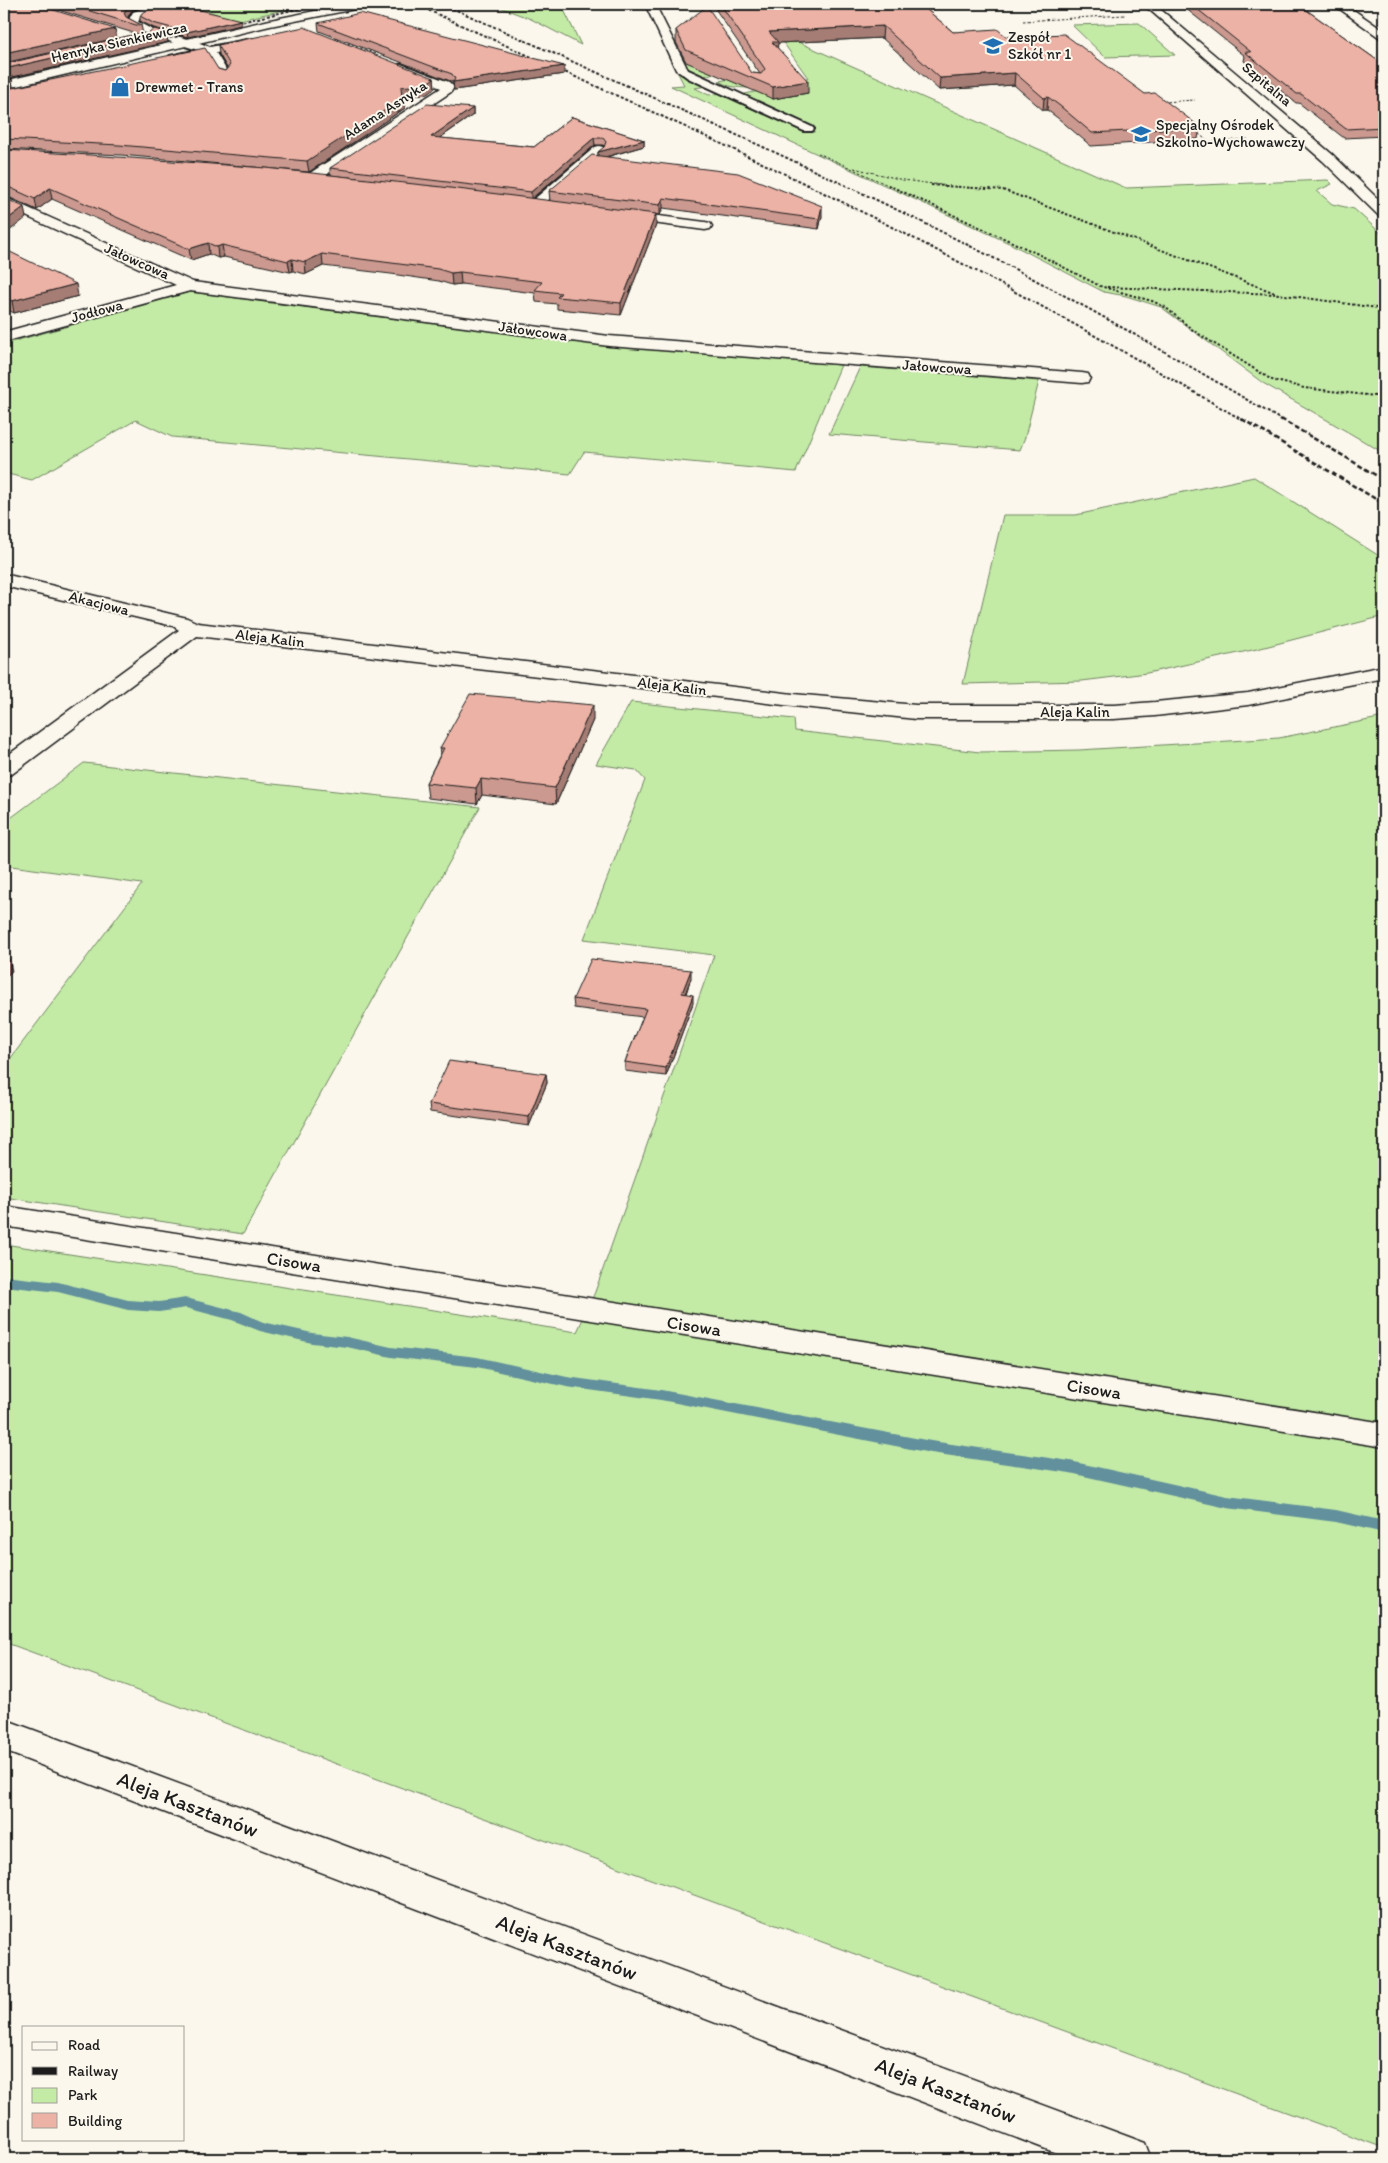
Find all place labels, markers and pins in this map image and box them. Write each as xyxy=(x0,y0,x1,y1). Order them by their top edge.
place label: Zespół Szkół nr 1 xyxy=(1008,28,1071,63)
school or university icon: Zespół Szkół nr 1 xyxy=(982,35,1004,57)
shop icon: Drewmet - Trans xyxy=(109,76,131,98)
place label: Drewmet - Trans xyxy=(135,78,244,96)
place label: Specjalny Ośrodek Szkolno-Wychowawczy xyxy=(1156,116,1305,151)
school or university icon: Specjalny Ośrodek Szkolno-Wychowawczy xyxy=(1130,123,1152,145)

